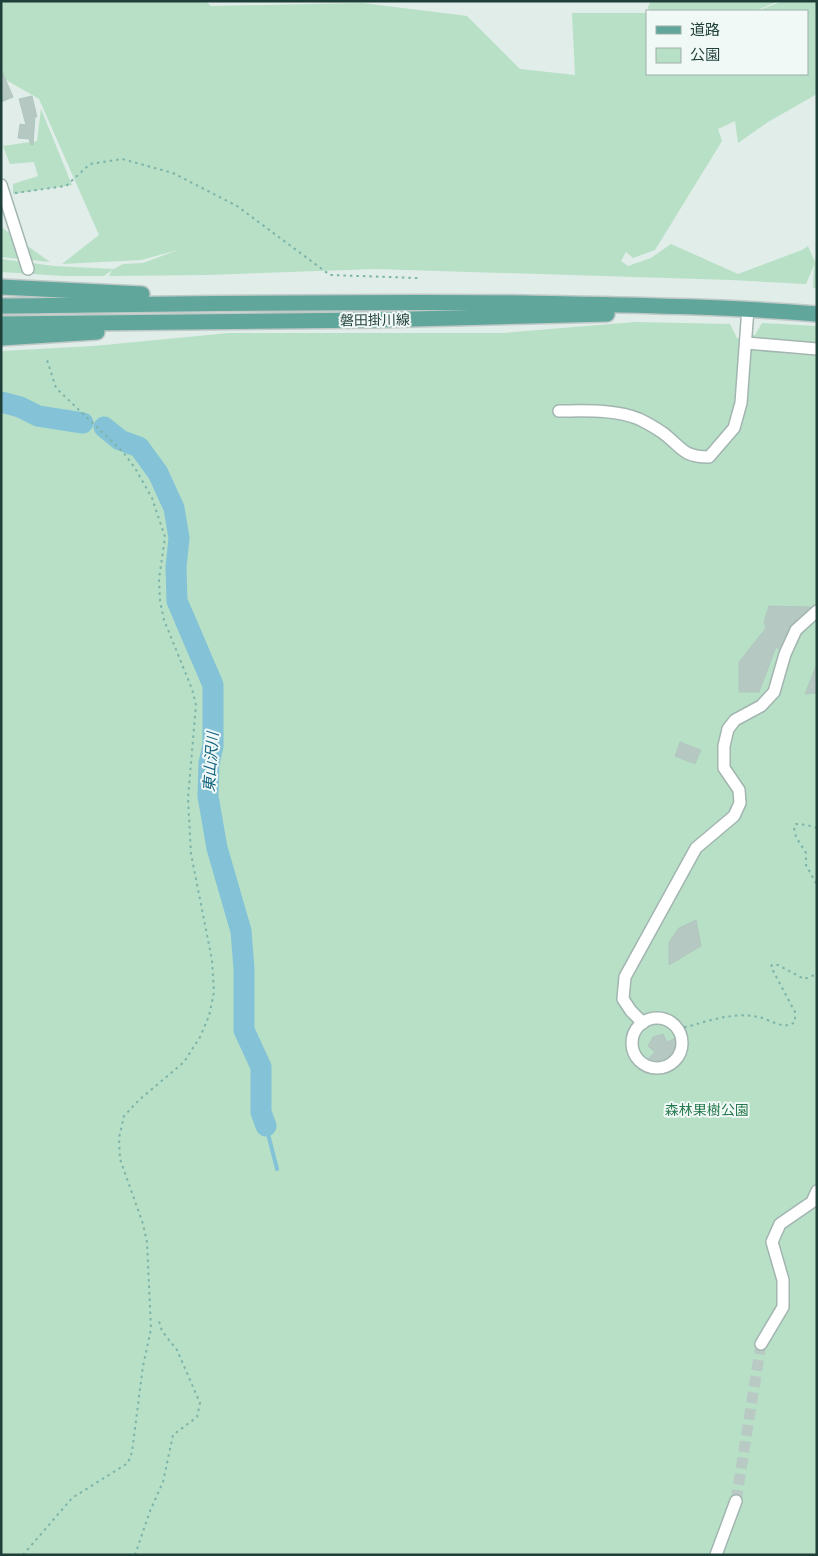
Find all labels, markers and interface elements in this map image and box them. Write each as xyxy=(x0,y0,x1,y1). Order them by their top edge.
legend xyxy=(646,10,808,75)
text: 道路 xyxy=(690,21,720,39)
text: 公園 xyxy=(690,46,720,64)
street label: 磐田掛川線 xyxy=(340,311,410,329)
water label: 東山沢川 xyxy=(200,729,222,793)
park label: 森林果樹公園 xyxy=(665,1102,749,1118)

